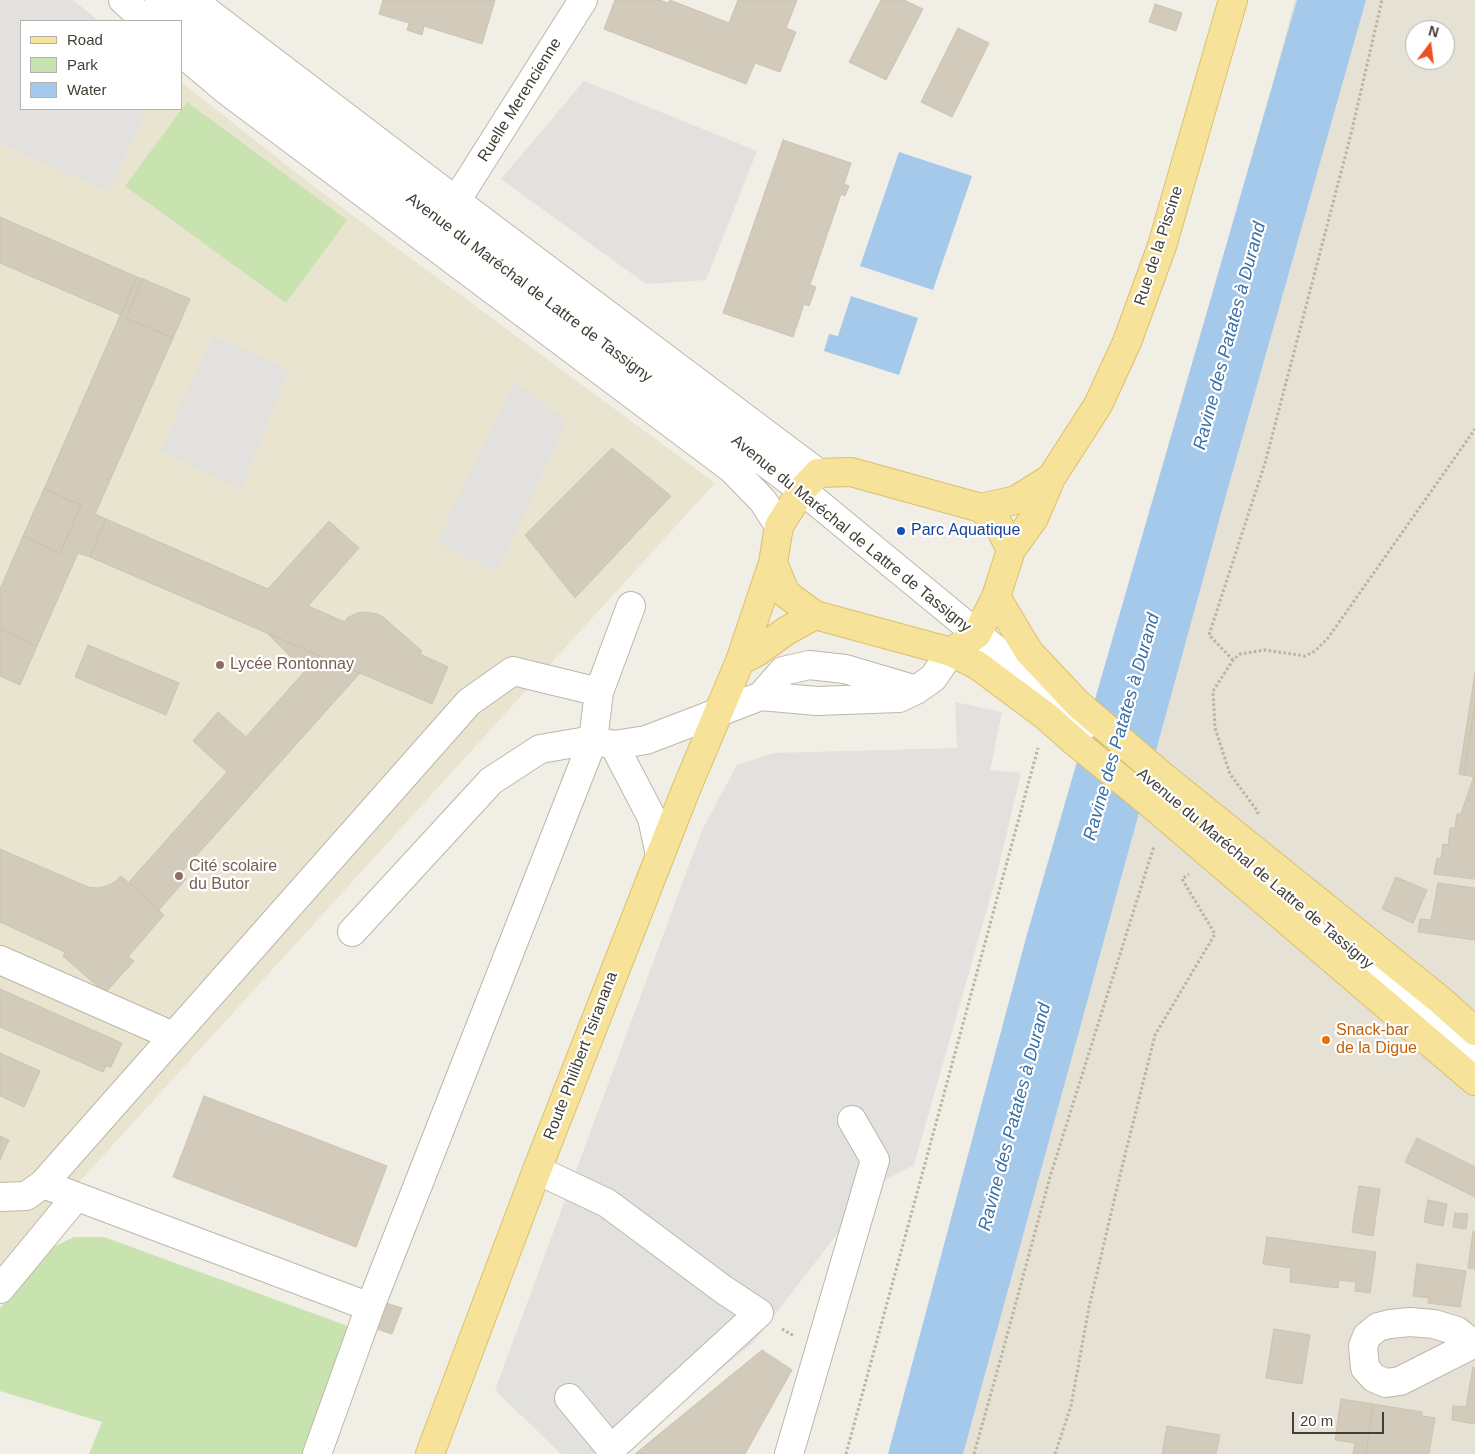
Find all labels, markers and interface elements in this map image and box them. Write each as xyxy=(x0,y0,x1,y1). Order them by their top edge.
legend xyxy=(20,20,182,110)
north arrow xyxy=(1405,20,1455,70)
text: N xyxy=(1427,22,1441,41)
text: Road xyxy=(67,31,103,48)
street label: Ruelle Merencienne xyxy=(474,35,566,165)
text: Park xyxy=(67,56,98,73)
text: Water xyxy=(67,81,106,98)
street label: Rue de la Piscine xyxy=(1131,184,1187,308)
street label: Avenue du Maréchal de Lattre de Tassigny xyxy=(402,189,656,387)
water label: Ravine des Patates à Durand xyxy=(1189,220,1271,452)
street label: Avenue du Maréchal de Lattre de Tassigny xyxy=(727,431,975,637)
place label: Parc Aquatique xyxy=(911,521,1020,541)
marker: Parc Aquatique xyxy=(895,525,907,537)
water label: Ravine des Patates à Durand xyxy=(1079,611,1165,843)
place label: Lycée Rontonnay xyxy=(230,655,354,675)
marker: Lycée Rontonnay xyxy=(214,659,226,671)
street label: Avenue du Maréchal de Lattre de Tassigny xyxy=(1133,764,1377,974)
place label: Cité scolaire du Butor xyxy=(189,857,277,895)
marker: Cité scolaire du Butor xyxy=(173,870,185,882)
street label: Route Philibert Tsiranana xyxy=(540,969,622,1143)
water label: Ravine des Patates à Durand xyxy=(974,1001,1056,1233)
place label: Snack-bar de la Digue xyxy=(1336,1021,1417,1059)
marker: Snack-bar de la Digue xyxy=(1320,1034,1332,1046)
scale bar xyxy=(1295,1402,1388,1434)
text: 20 m xyxy=(1300,1412,1333,1429)

